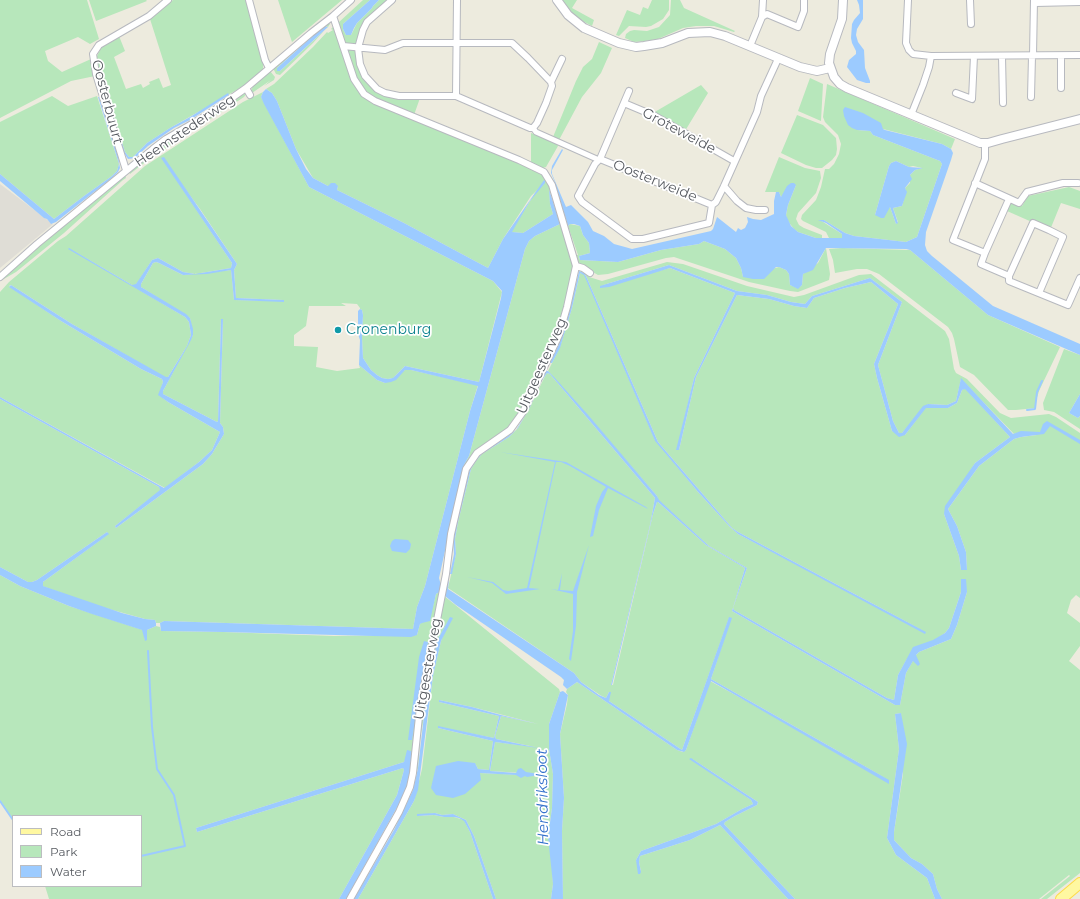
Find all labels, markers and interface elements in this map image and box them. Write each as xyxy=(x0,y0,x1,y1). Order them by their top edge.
street label: Oosterbuurt xyxy=(88,58,126,146)
street label: Heemstederweg xyxy=(131,91,239,171)
street label: Groteweide xyxy=(639,105,719,157)
street label: Oosterweide xyxy=(610,156,700,206)
street label: Uitgeesterweg xyxy=(513,315,571,417)
place label: Cronenburg xyxy=(346,322,431,338)
marker: Cronenburg xyxy=(333,325,343,335)
street label: Uitgeesterweg xyxy=(411,617,445,721)
water label: Hendriksloot xyxy=(533,749,553,845)
legend xyxy=(12,815,142,887)
text: Road xyxy=(50,824,81,839)
text: Park xyxy=(50,844,77,859)
text: Water xyxy=(50,864,86,879)

